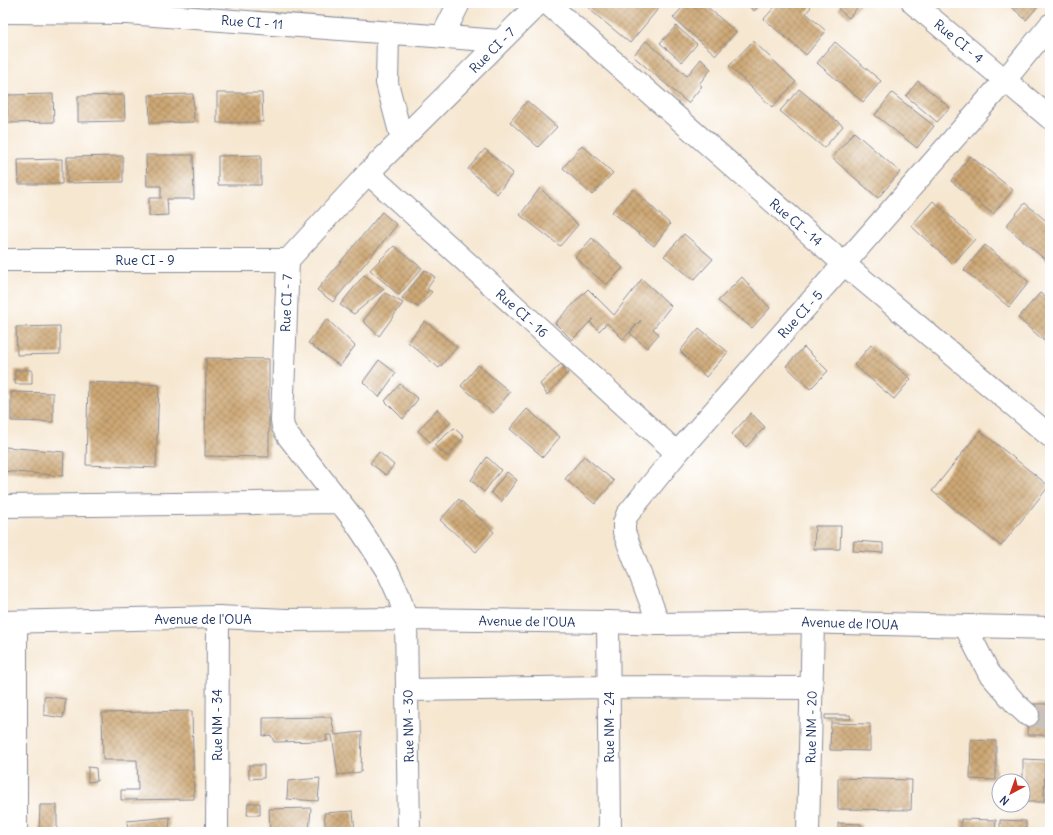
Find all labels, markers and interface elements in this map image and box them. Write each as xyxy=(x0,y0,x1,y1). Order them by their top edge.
street label: Rue CI - 11 xyxy=(220,12,284,33)
street label: Rue CI - 4 xyxy=(930,16,987,67)
street label: Rue CI - 7 xyxy=(466,23,519,77)
street label: Rue CI - 14 xyxy=(766,195,826,250)
street label: Rue CI - 9 xyxy=(115,252,175,269)
street label: Rue CI - 7 xyxy=(277,273,296,332)
street label: Rue CI - 16 xyxy=(492,285,551,341)
street label: Rue CI - 5 xyxy=(774,287,827,342)
street label: Avenue de l'OUA xyxy=(154,611,252,628)
street label: Avenue de l'OUA xyxy=(478,612,576,631)
street label: Avenue de l'OUA xyxy=(801,613,899,634)
street label: Rue NM - 34 xyxy=(209,689,226,761)
street label: Rue NM - 30 xyxy=(399,689,418,763)
street label: Rue NM - 20 xyxy=(802,690,821,764)
street label: Rue NM - 24 xyxy=(601,691,618,763)
north arrow xyxy=(991,773,1031,813)
text: N xyxy=(997,793,1012,808)

